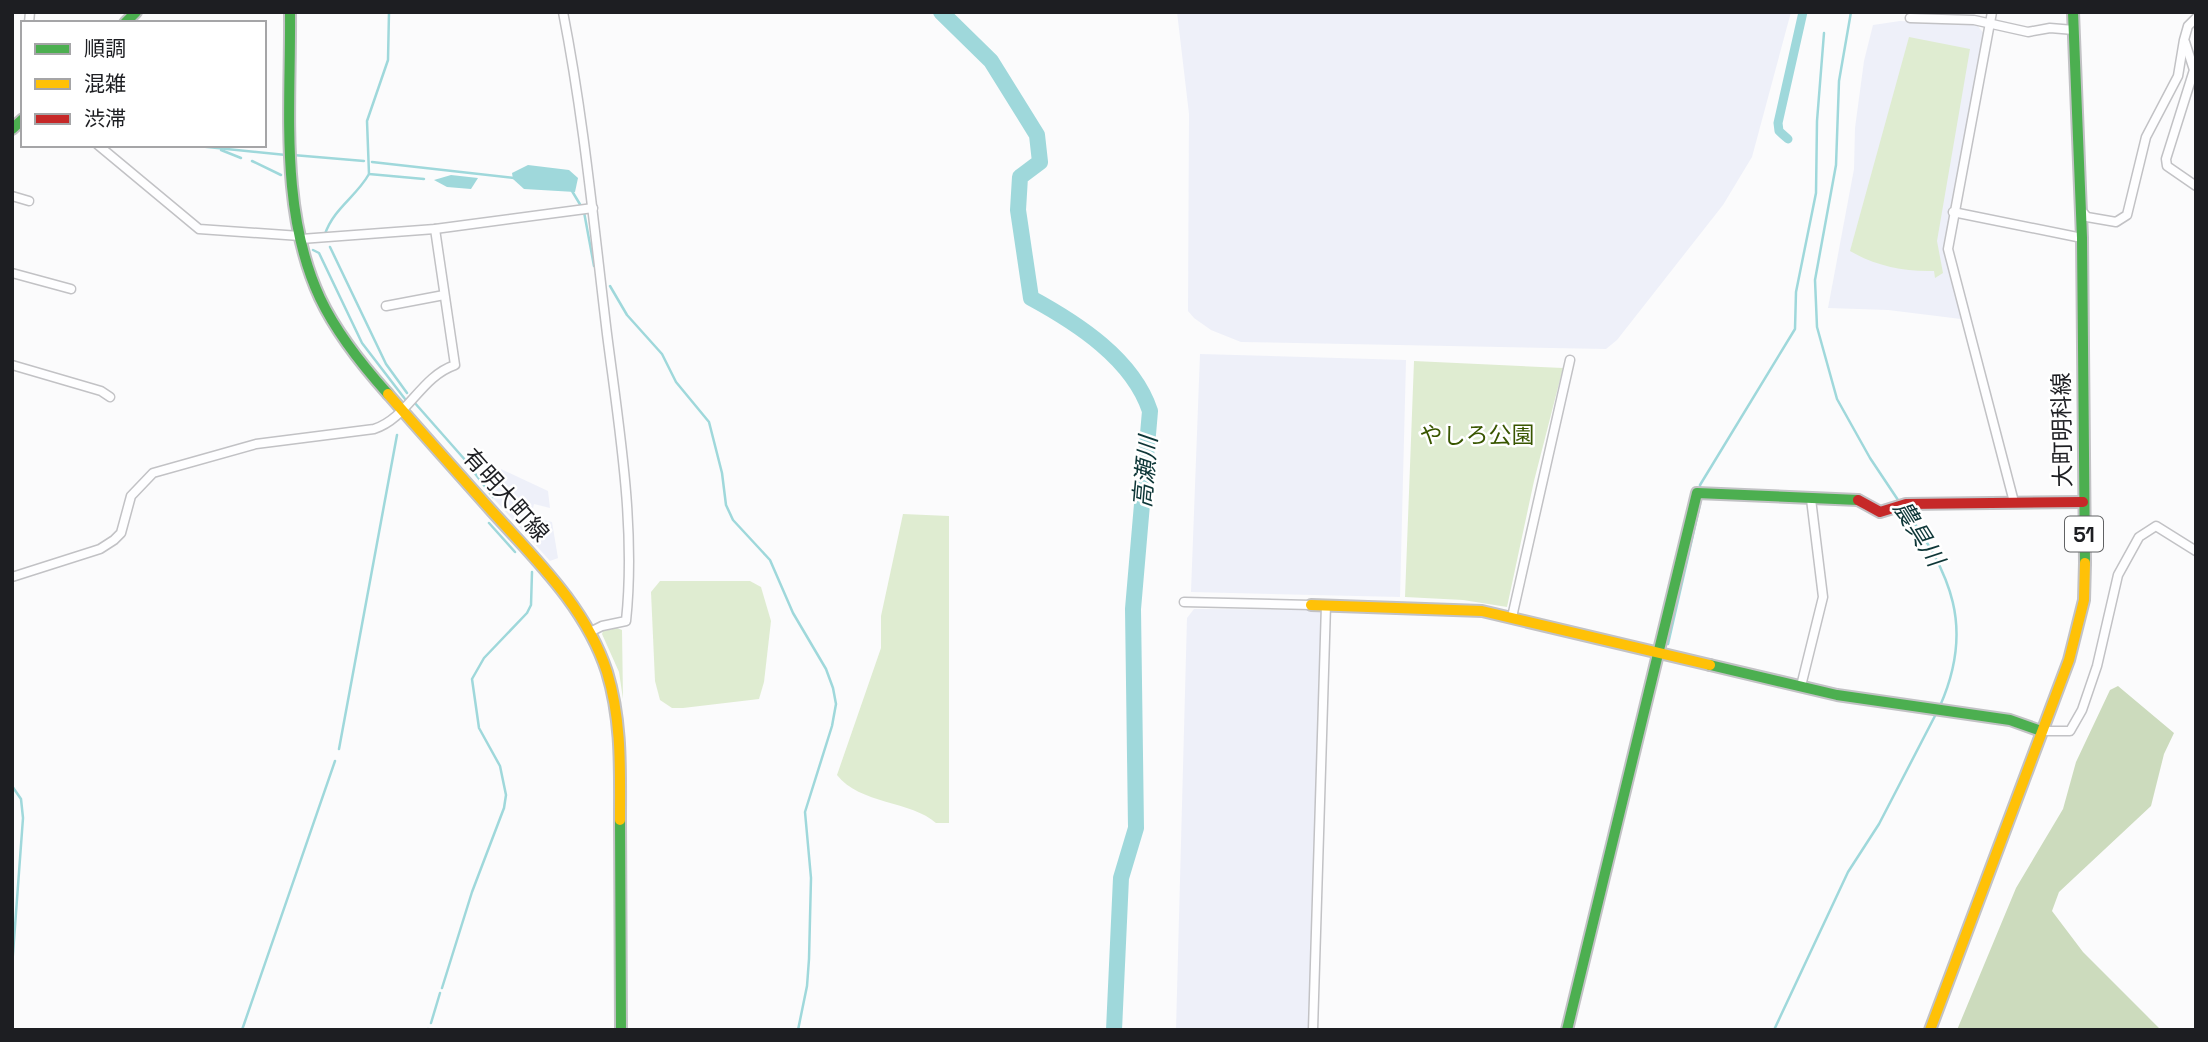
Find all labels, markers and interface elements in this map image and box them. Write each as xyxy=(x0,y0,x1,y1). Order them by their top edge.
legend xyxy=(21,21,266,147)
text: 順調 xyxy=(84,35,126,62)
text: 混雑 xyxy=(84,70,126,97)
text: 渋滞 xyxy=(84,105,126,132)
street label: 大町明科線 xyxy=(2046,372,2078,488)
park label: やしろ公園 xyxy=(1420,420,1535,450)
water label: 高瀬川 xyxy=(1126,432,1164,509)
street label: 有明大町線 xyxy=(456,442,556,548)
water label: 農具川 xyxy=(1887,494,1953,574)
road number: 51 xyxy=(2065,516,2103,552)

